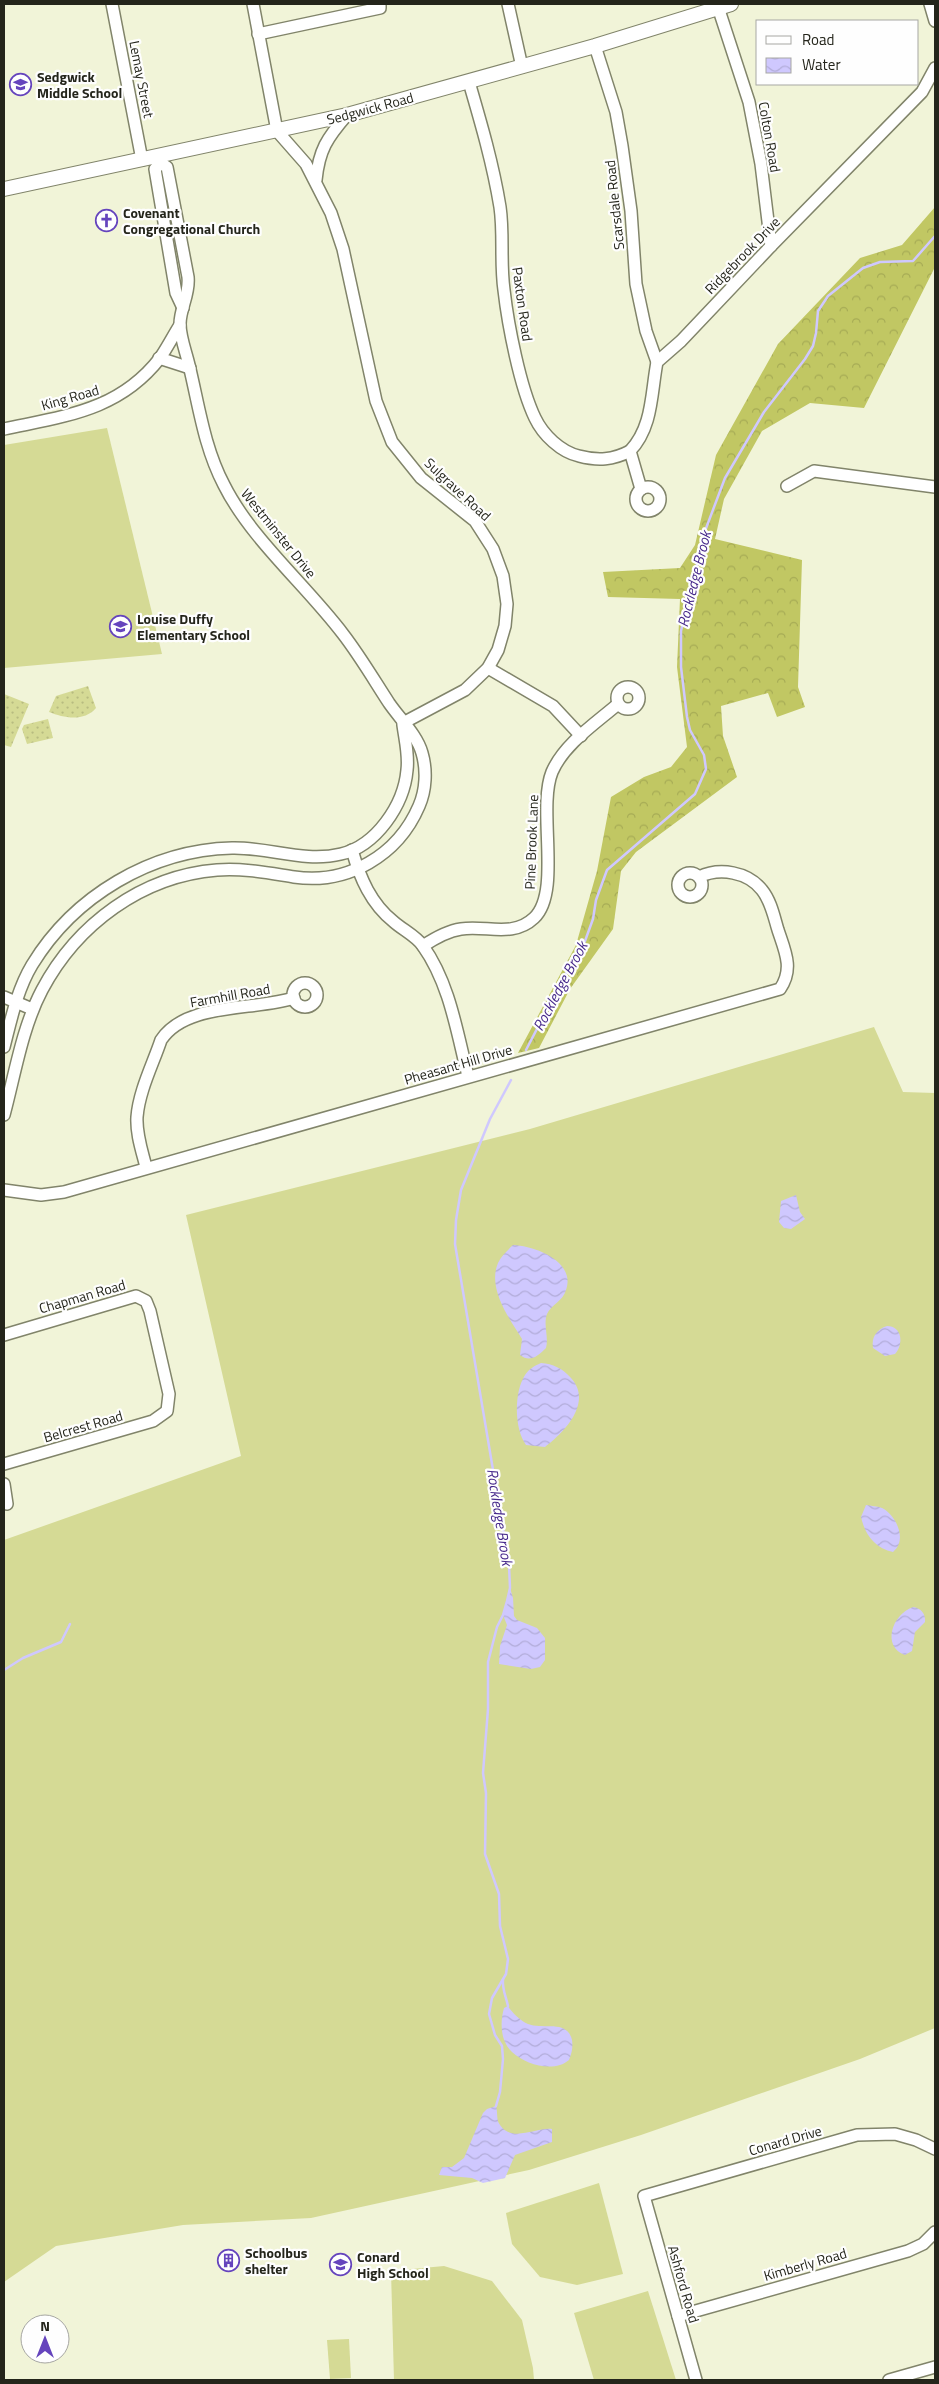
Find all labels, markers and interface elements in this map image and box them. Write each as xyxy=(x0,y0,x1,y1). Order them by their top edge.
legend xyxy=(756,20,919,85)
text: Road xyxy=(802,28,834,51)
street label: Lemay Street xyxy=(124,39,160,120)
text: Water xyxy=(802,53,841,76)
place label: Sedgwick Middle School xyxy=(37,66,122,103)
school or university icon: Sedgwick Middle School xyxy=(9,72,33,96)
street label: Sedgwick Road xyxy=(324,86,416,130)
street label: Colton Road xyxy=(753,100,787,174)
street label: Scarsdale Road xyxy=(599,159,629,251)
place label: Covenant Congregational Church xyxy=(123,202,260,239)
church icon: Covenant Congregational Church xyxy=(95,208,119,232)
street label: Ridgebrook Drive xyxy=(699,212,785,298)
street label: Paxton Road xyxy=(507,266,539,342)
street label: King Road xyxy=(39,379,101,415)
street label: Sulgrave Road xyxy=(420,453,496,525)
street label: Westminster Drive xyxy=(236,484,322,582)
water label: Rockledge Brook xyxy=(671,526,718,629)
place label: Louise Duffy Elementary School xyxy=(137,608,250,645)
school or university icon: Louise Duffy Elementary School xyxy=(109,614,133,638)
street label: Pine Brook Lane xyxy=(519,794,543,890)
water label: Rockledge Brook xyxy=(527,935,594,1035)
street label: Farmhill Road xyxy=(188,978,272,1012)
street label: Pheasant Hill Drive xyxy=(401,1039,515,1089)
street label: Chapman Road xyxy=(36,1274,128,1318)
street label: Belcrest Road xyxy=(41,1405,125,1447)
water label: Rockledge Brook xyxy=(481,1467,519,1570)
street label: Conard Drive xyxy=(746,2120,824,2160)
place label: Schoolbus shelter xyxy=(245,2242,308,2279)
street label: Kimberly Road xyxy=(761,2242,849,2286)
street label: Ashford Road xyxy=(663,2243,705,2325)
place label: Conard High School xyxy=(357,2246,429,2283)
building icon: Schoolbus shelter xyxy=(217,2248,241,2272)
school or university icon: Conard High School xyxy=(329,2252,353,2276)
north arrow xyxy=(20,2314,70,2364)
text: N xyxy=(40,2315,50,2336)

